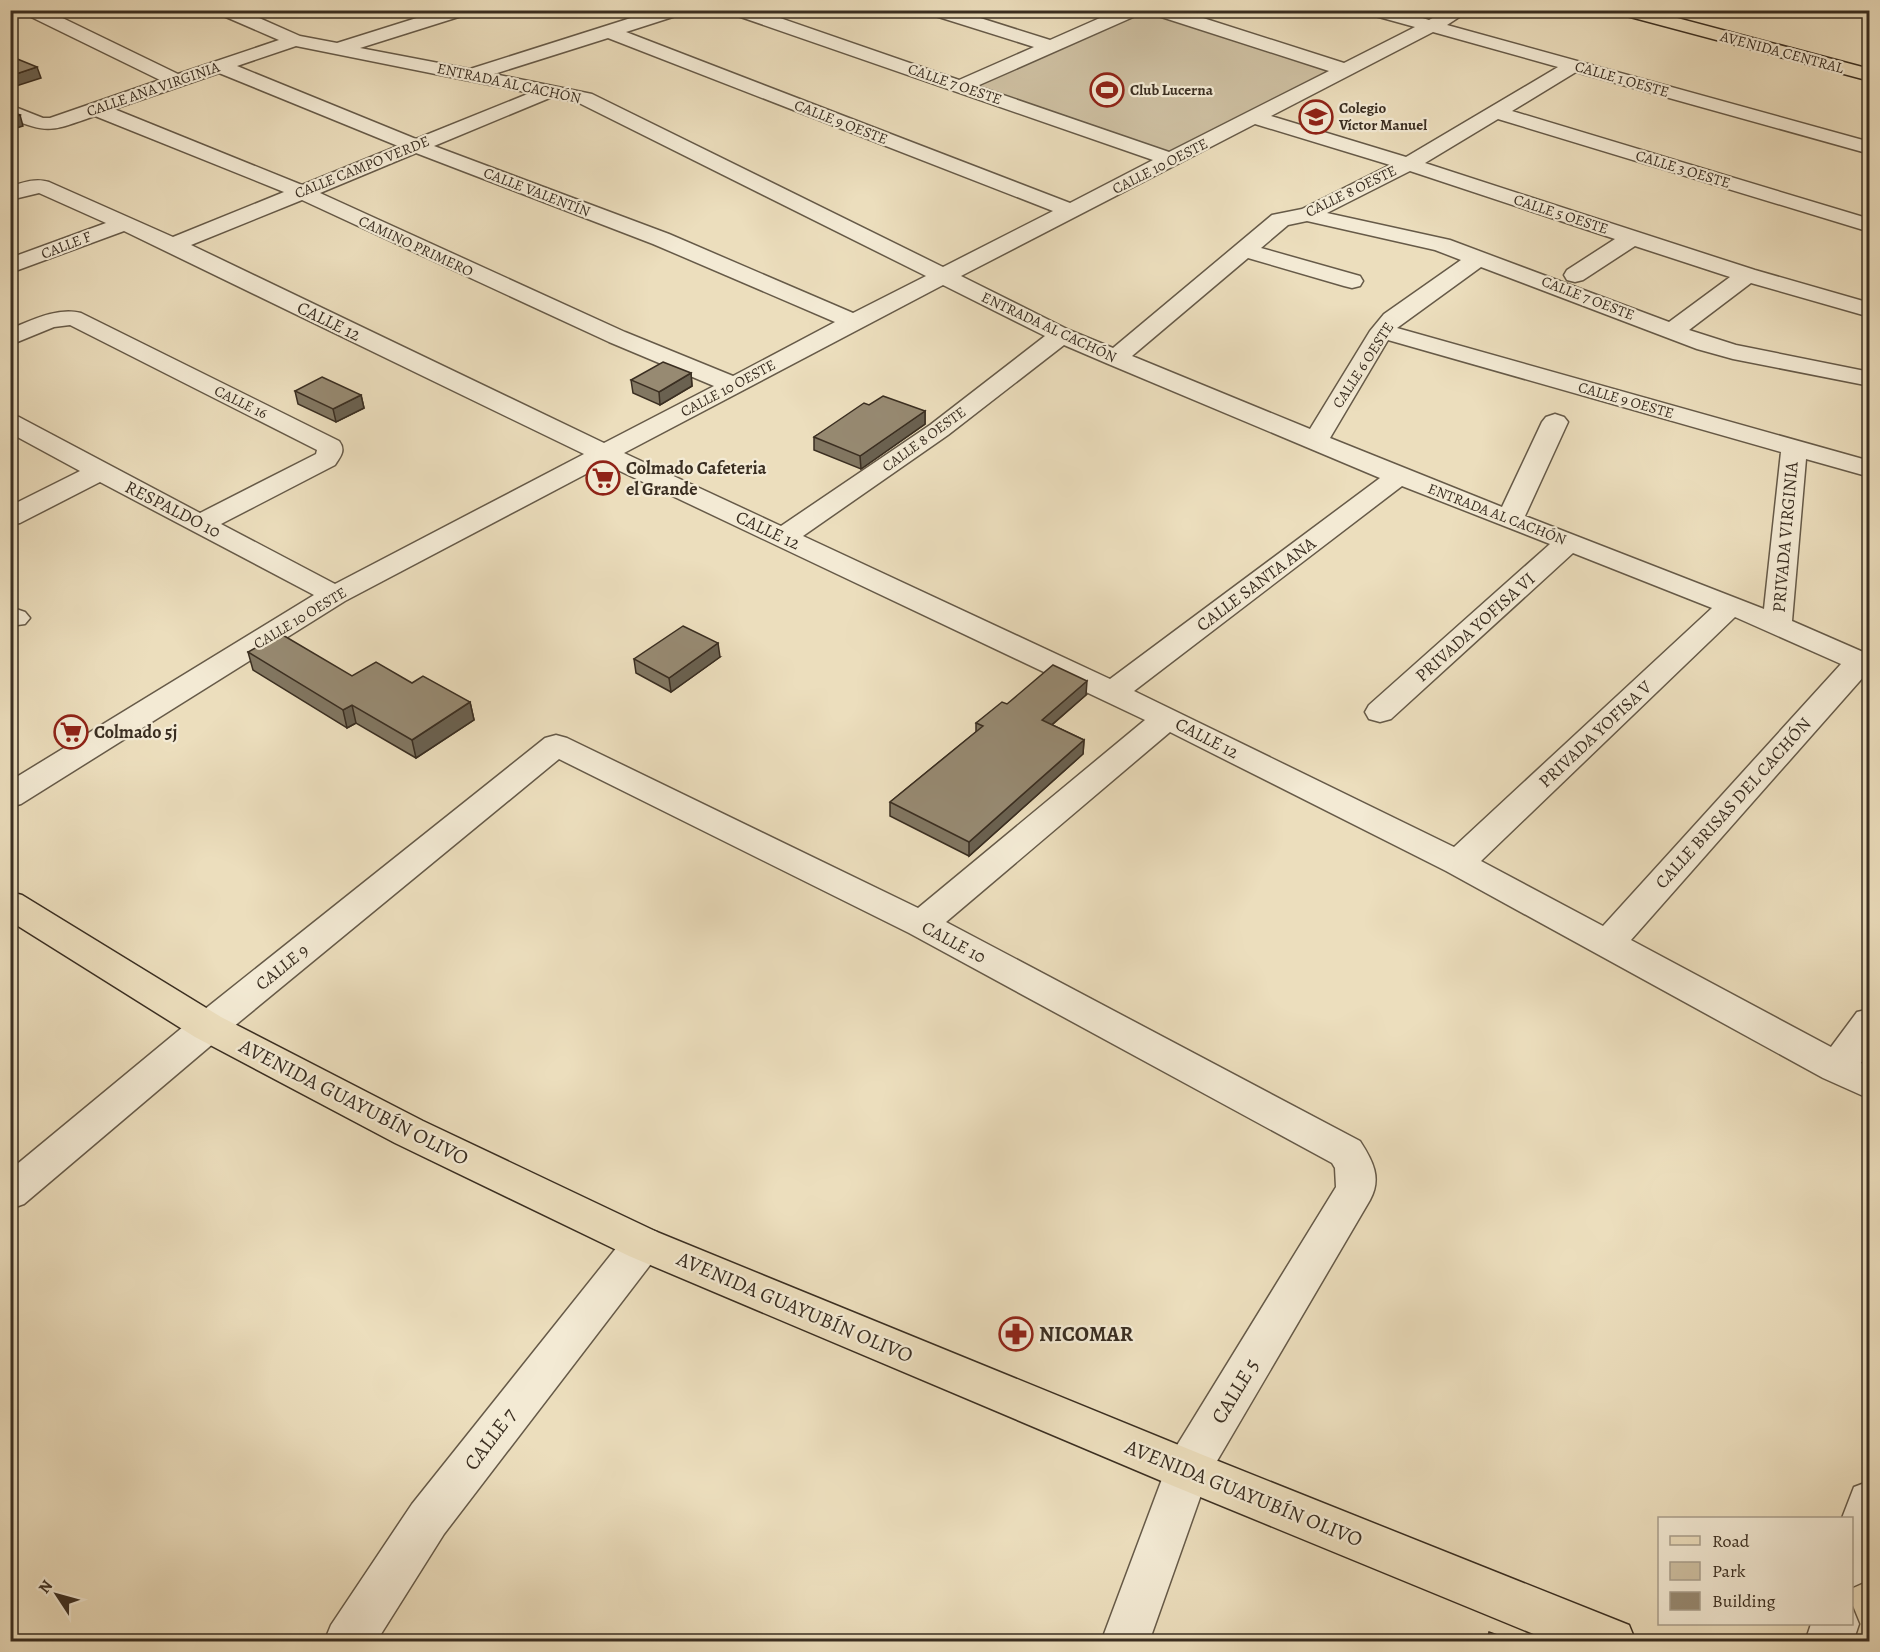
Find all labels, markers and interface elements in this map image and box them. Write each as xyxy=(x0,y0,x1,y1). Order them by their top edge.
street label: AVENIDA CENTRAL xyxy=(1717,26,1846,78)
street label: CALLE 1 OESTE xyxy=(1573,56,1671,102)
street label: CALLE ANA VIRGINIA xyxy=(84,57,222,121)
street label: ENTRADA AL CACHÓN xyxy=(435,58,583,108)
street label: CALLE 7 OESTE xyxy=(905,59,1005,109)
sports icon: Club Lucerna xyxy=(1089,72,1125,108)
place label: Club Lucerna xyxy=(1130,80,1214,100)
street label: CALLE 9 OESTE xyxy=(791,95,891,149)
place label: Colegio Víctor Manuel xyxy=(1338,98,1427,135)
school or university icon: Colegio Víctor Manuel xyxy=(1298,99,1334,135)
street label: CALLE CAMPO VERDE xyxy=(292,131,432,203)
street label: CALLE 10 OESTE xyxy=(1109,133,1211,199)
street label: CALLE 3 OESTE xyxy=(1633,145,1733,193)
street label: CALLE 8 OESTE xyxy=(1302,160,1400,222)
street label: CALLE VALENTÍN xyxy=(481,162,593,222)
street label: CALLE 5 OESTE xyxy=(1511,189,1611,239)
street label: CAMINO PRIMERO xyxy=(355,211,477,281)
street label: CALLE F xyxy=(38,226,94,264)
street label: CALLE 7 OESTE xyxy=(1539,271,1637,325)
street label: ENTRADA AL CACHÓN xyxy=(978,287,1120,367)
street label: CALLE 12 xyxy=(293,295,365,347)
street label: CALLE 6 OESTE xyxy=(1328,318,1398,412)
street label: CALLE 10 OESTE xyxy=(677,355,779,421)
street label: CALLE 9 OESTE xyxy=(1576,377,1676,423)
street label: CALLE 16 xyxy=(211,381,271,423)
street label: CALLE 8 OESTE xyxy=(878,402,970,476)
place label: Colmado Cafeteria el Grande xyxy=(626,456,767,501)
supermarket icon: Colmado Cafeteria el Grande xyxy=(585,460,621,496)
street label: PRIVADA VIRGINIA xyxy=(1766,460,1804,613)
street label: RESPALDO 10 xyxy=(121,475,225,543)
street label: ENTRADA AL CACHÓN xyxy=(1425,478,1569,550)
street label: CALLE 12 xyxy=(732,505,804,555)
street label: CALLE SANTA ANA xyxy=(1192,531,1321,637)
street label: PRIVADA YOFISA VI xyxy=(1410,567,1540,687)
street label: CALLE 10 OESTE xyxy=(250,582,350,654)
street label: PRIVADA YOFISA V xyxy=(1533,675,1657,793)
street label: CALLE 12 xyxy=(1171,712,1243,764)
street label: CALLE BRISAS DEL CACHÓN xyxy=(1650,712,1816,894)
supermarket icon: Colmado 5j xyxy=(53,714,89,750)
place label: Colmado 5j xyxy=(94,720,177,744)
street label: CALLE 10 xyxy=(918,915,990,969)
street label: CALLE 9 xyxy=(250,938,314,996)
street label: AVENIDA GUAYUBÍN OLIVO xyxy=(234,1031,473,1172)
street label: AVENIDA GUAYUBÍN OLIVO xyxy=(672,1244,917,1369)
pharmacy icon: NICOMAR xyxy=(998,1316,1034,1352)
place label: NICOMAR xyxy=(1039,1320,1134,1348)
street label: CALLE 5 xyxy=(1205,1353,1265,1429)
street label: CALLE 7 xyxy=(457,1402,523,1476)
street label: AVENIDA GUAYUBÍN OLIVO xyxy=(1120,1432,1367,1554)
legend xyxy=(1658,1517,1853,1625)
text: Road xyxy=(1712,1529,1750,1553)
text: Park xyxy=(1712,1559,1746,1583)
north arrow xyxy=(27,1565,87,1625)
text: N xyxy=(33,1575,58,1598)
text: Building xyxy=(1712,1589,1776,1613)

